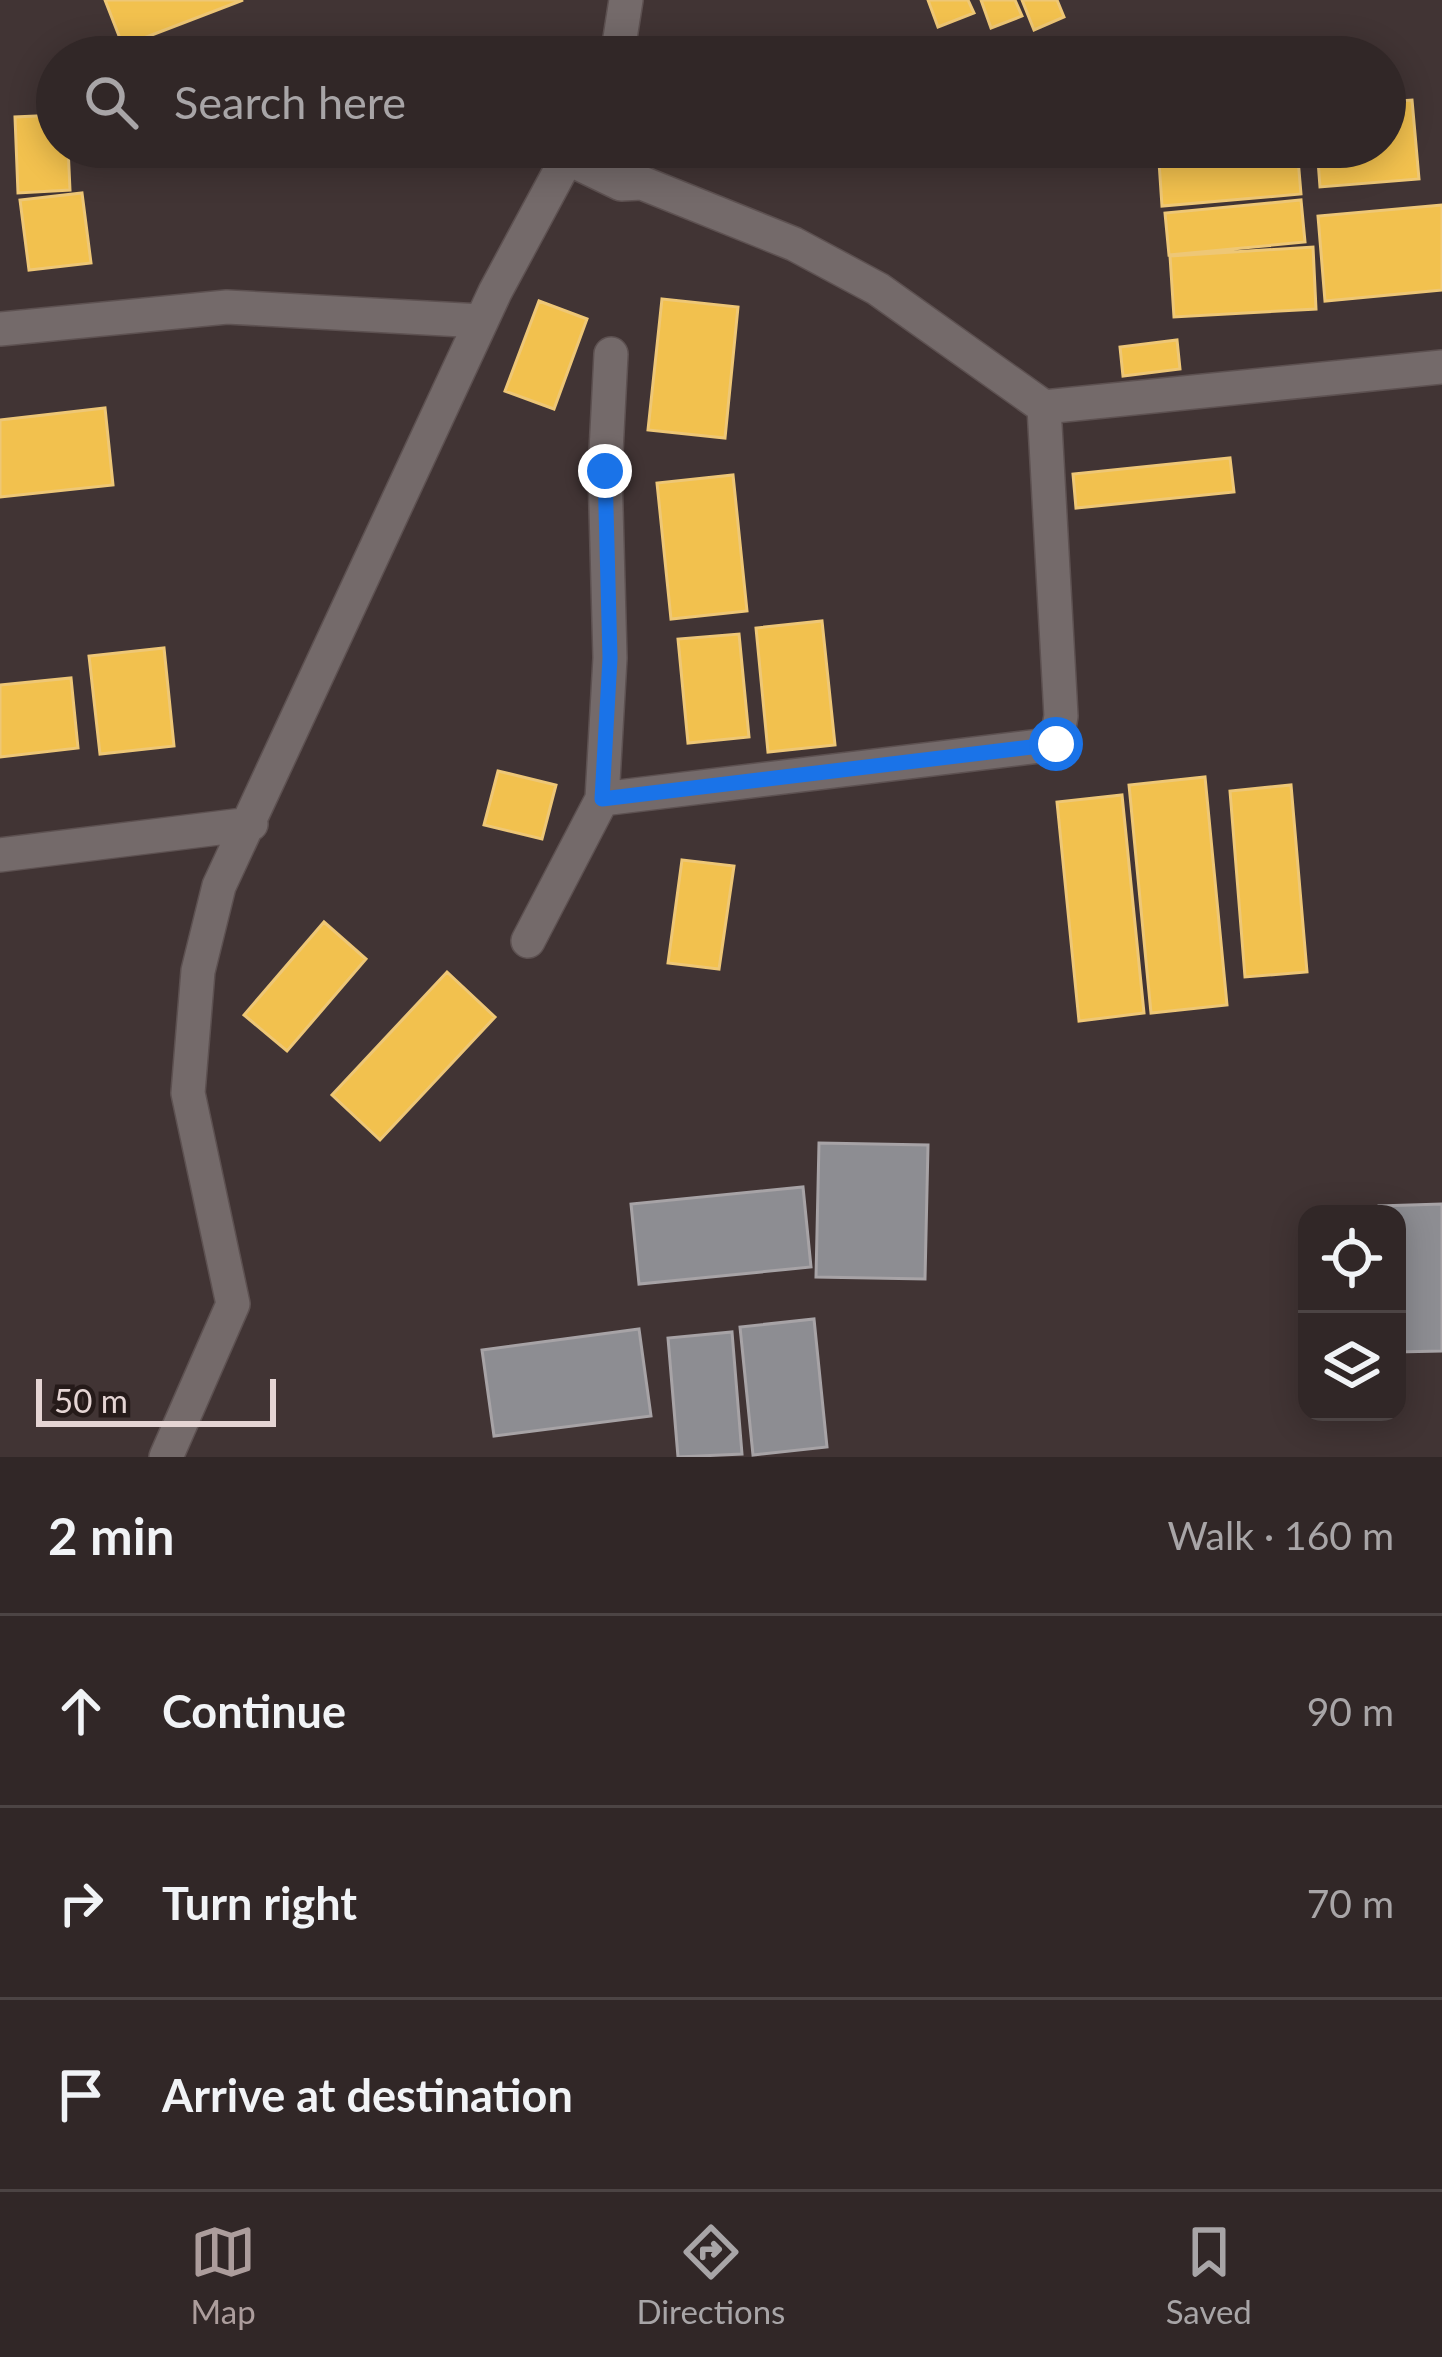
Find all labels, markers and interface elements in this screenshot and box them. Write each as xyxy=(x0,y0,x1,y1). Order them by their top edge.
search box xyxy=(36,36,1406,168)
icon: search xyxy=(78,69,144,135)
text: Search here xyxy=(174,75,406,129)
route end xyxy=(578,444,632,498)
route start xyxy=(1029,717,1083,771)
map controls xyxy=(1298,1205,1406,1421)
button: locate xyxy=(1298,1205,1406,1313)
button: layers xyxy=(1298,1313,1406,1421)
scale bar xyxy=(36,1373,276,1426)
text: 50 m xyxy=(54,1380,128,1420)
text: 2 min xyxy=(48,1505,174,1566)
text: Walk · 160 m xyxy=(1167,1512,1394,1558)
icon: ahead xyxy=(48,1678,114,1744)
text: Continue xyxy=(162,1684,346,1738)
text: 90 m xyxy=(1307,1688,1394,1734)
icon: right xyxy=(48,1870,114,1936)
text: Turn right xyxy=(162,1876,357,1930)
text: 70 m xyxy=(1307,1880,1394,1926)
icon: arrive xyxy=(48,2062,114,2128)
text: Arrive at destination xyxy=(162,2068,573,2122)
tab: Map xyxy=(190,2219,256,2331)
tab: Directions xyxy=(636,2219,785,2331)
tab: Saved xyxy=(1166,2219,1252,2331)

